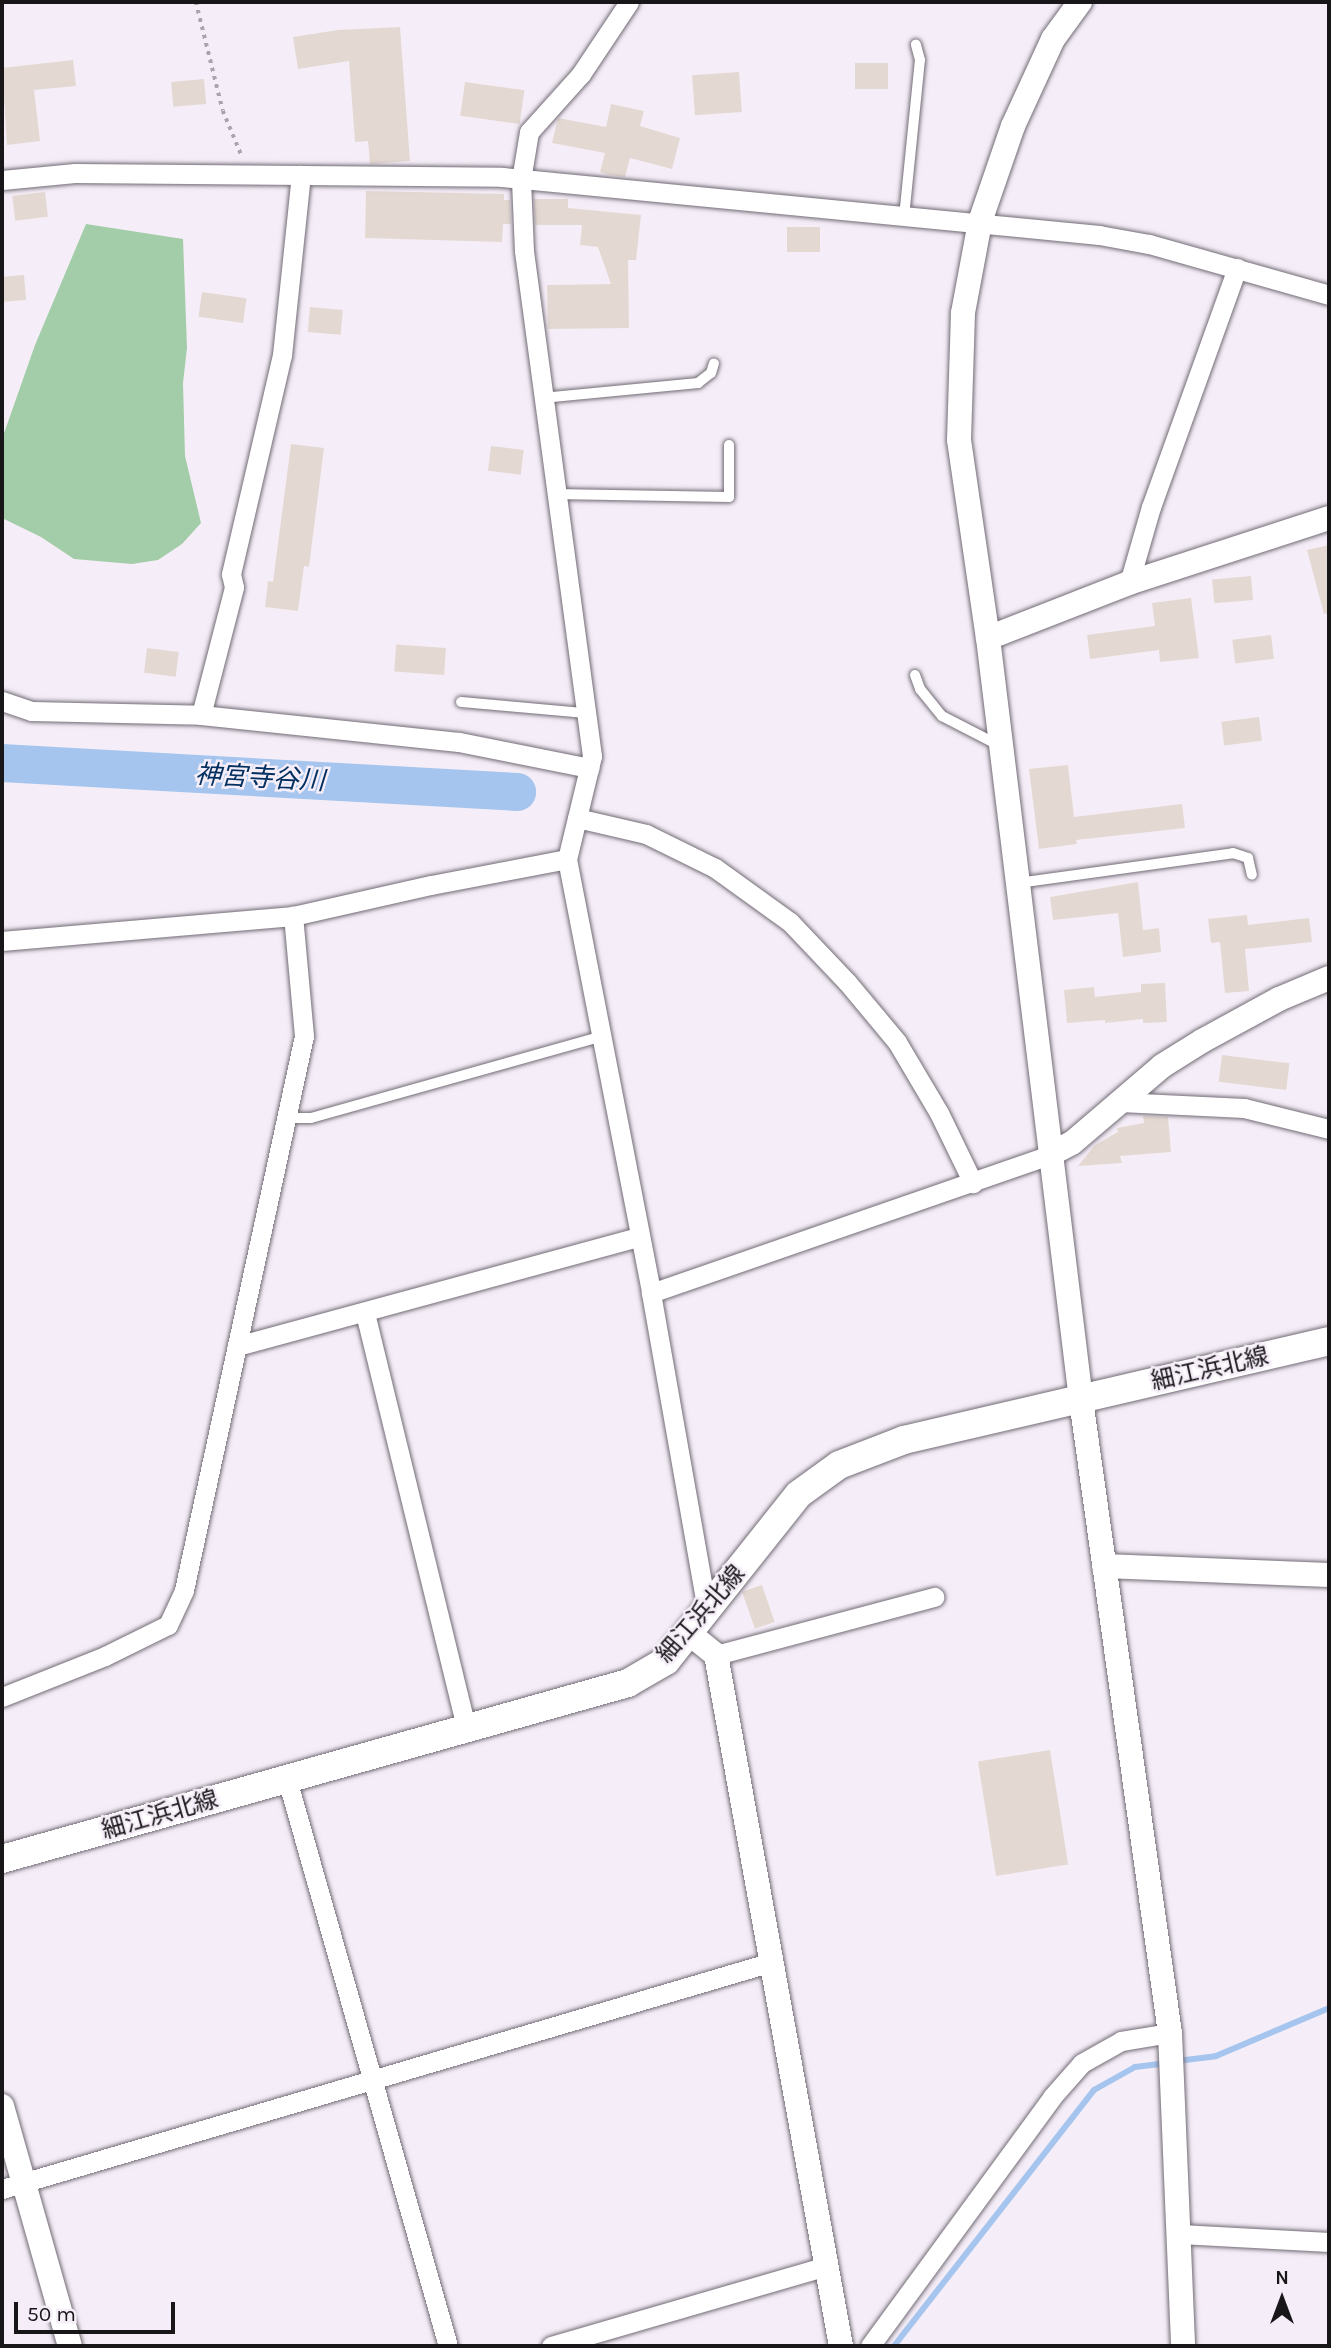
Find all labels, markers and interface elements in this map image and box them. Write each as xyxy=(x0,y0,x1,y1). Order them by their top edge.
water label: 神宮寺谷川 xyxy=(194,759,326,797)
street label: 細江浜北線 xyxy=(1148,1341,1272,1397)
street label: 細江浜北線 xyxy=(651,1559,751,1669)
street label: 細江浜北線 xyxy=(98,1785,222,1845)
north arrow xyxy=(1247,2264,1317,2334)
text: N xyxy=(1275,2267,1289,2289)
scale bar xyxy=(18,2288,178,2332)
text: 50 m xyxy=(27,2302,76,2326)

